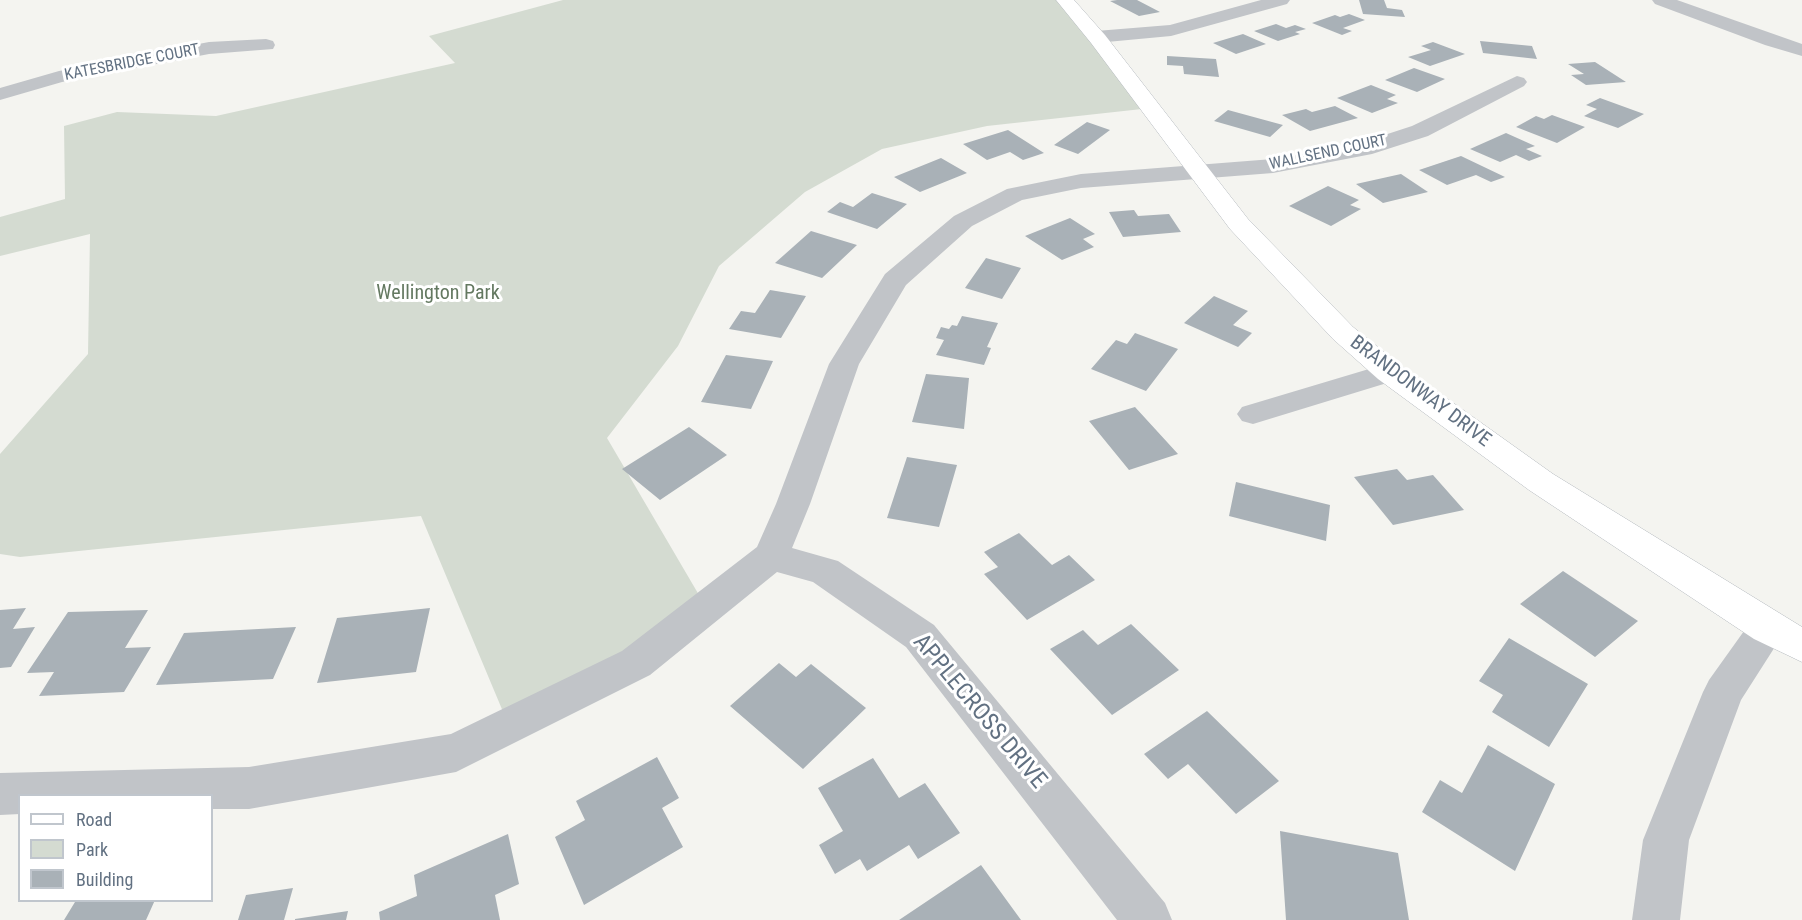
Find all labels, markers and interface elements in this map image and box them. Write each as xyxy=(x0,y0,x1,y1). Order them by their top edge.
street label: KATESBRIDGE COURT xyxy=(63,41,201,85)
street label: WALLSEND COURT xyxy=(1268,131,1388,175)
park label: Wellington Park xyxy=(376,282,500,306)
street label: BRANDONWAY DRIVE xyxy=(1345,331,1495,453)
street label: APPLECROSS DRIVE xyxy=(906,629,1052,795)
legend xyxy=(18,794,213,902)
text: Road xyxy=(76,809,112,830)
text: Park xyxy=(76,839,108,860)
text: Building xyxy=(76,869,133,890)

